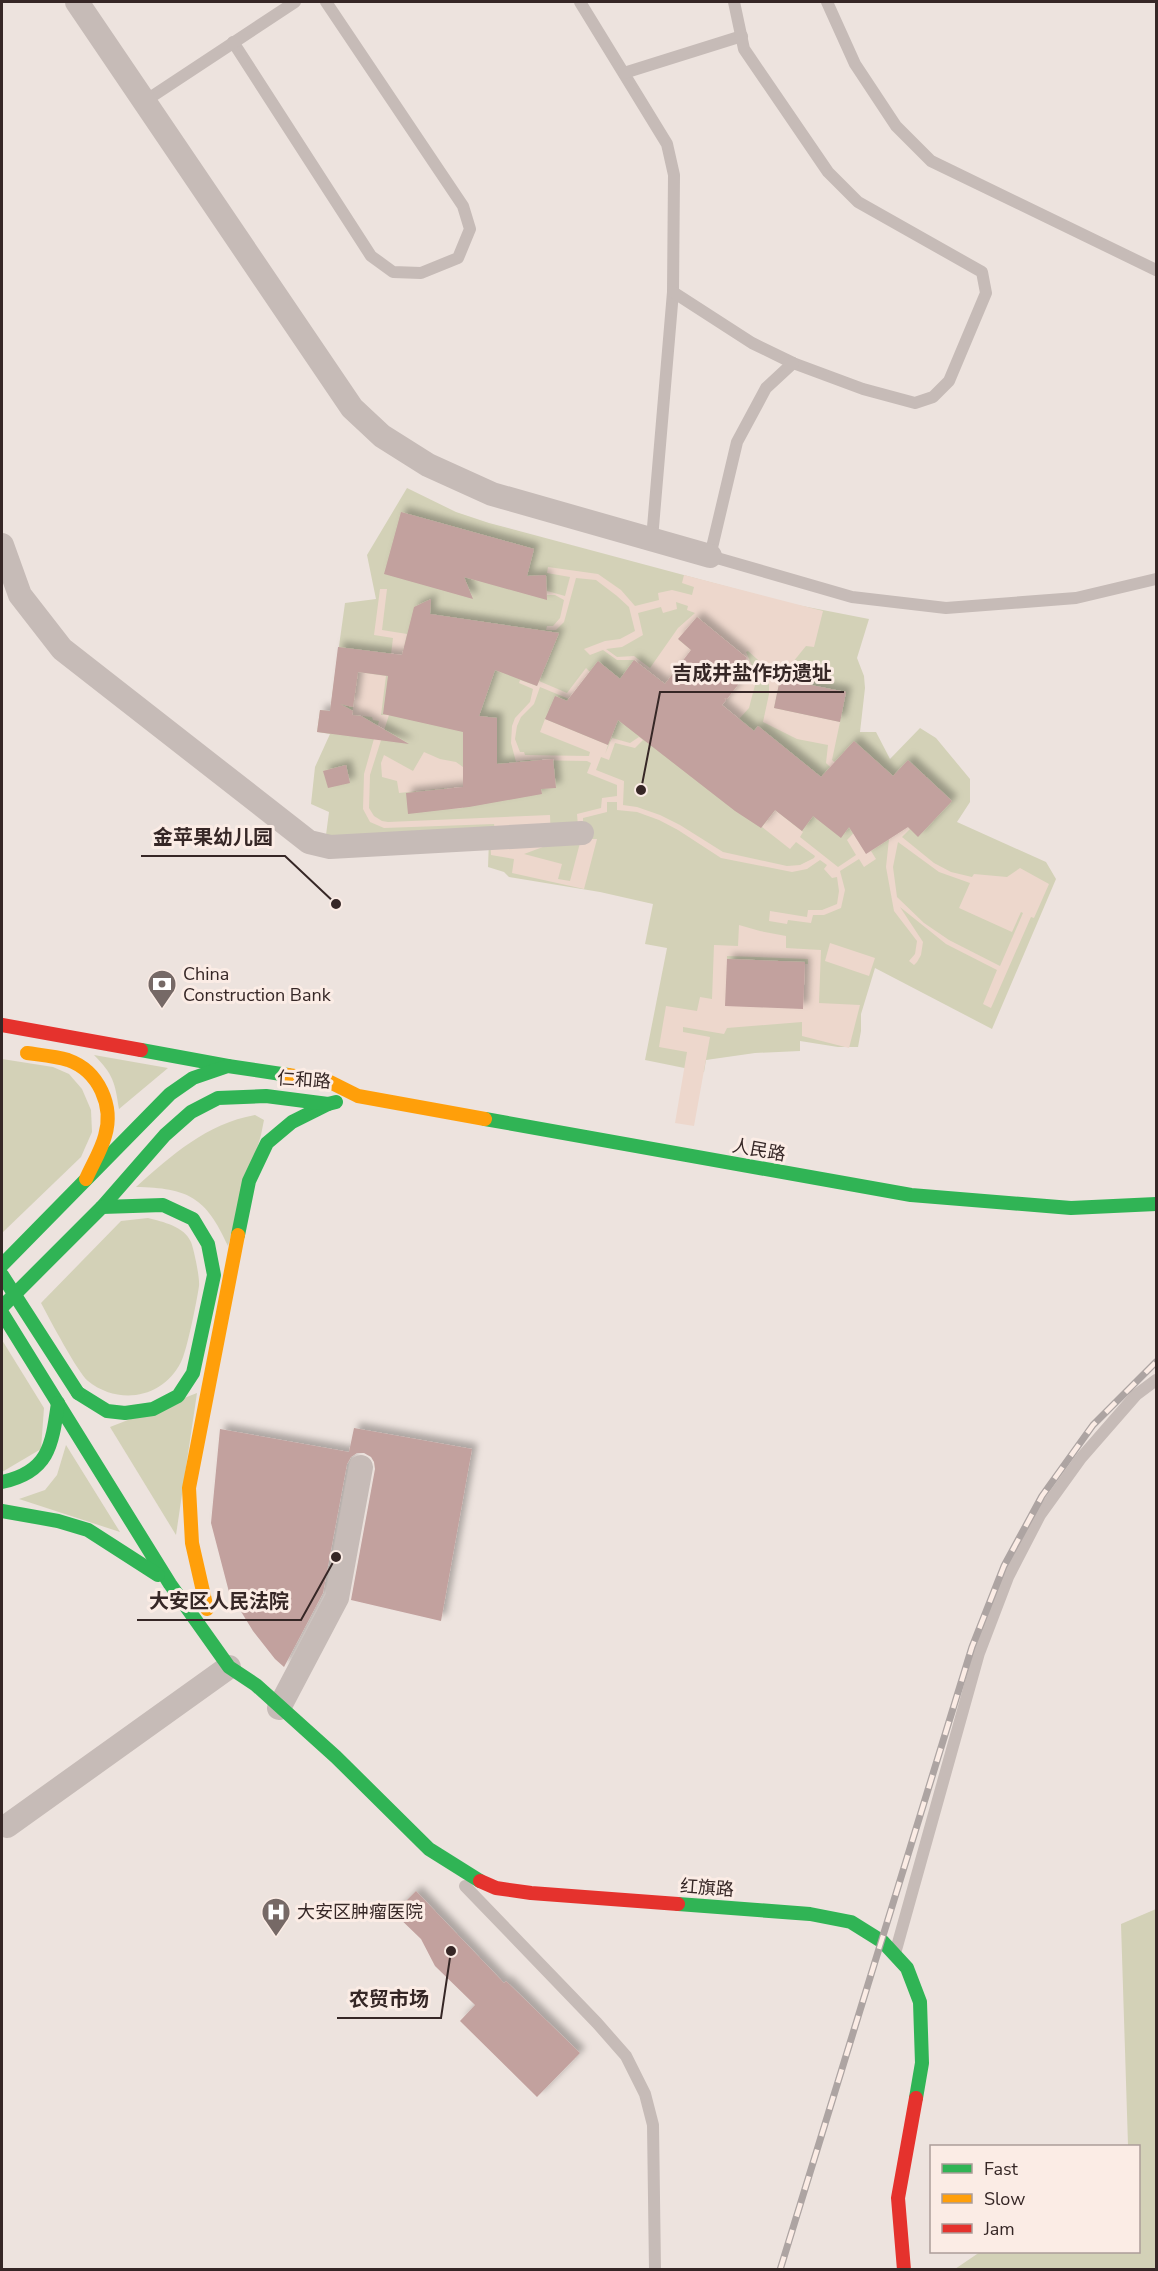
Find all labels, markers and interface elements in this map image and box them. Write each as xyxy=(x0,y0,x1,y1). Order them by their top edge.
callout: 吉成井盐作坊遗址 xyxy=(660,654,844,692)
text: 吉成井盐作坊遗址 xyxy=(672,660,832,687)
callout: 金苹果幼儿园 xyxy=(141,818,285,856)
text: 金苹果幼儿园 xyxy=(153,824,273,851)
place label: China Construction Bank xyxy=(183,962,332,1007)
bank icon: China Construction Bank xyxy=(146,968,178,1010)
street label: 仁和路 xyxy=(276,1066,332,1094)
street label: 人民路 xyxy=(730,1133,788,1167)
callout: 大安区人民法院 xyxy=(137,1582,301,1620)
text: 大安区人民法院 xyxy=(149,1588,289,1615)
street label: 红旗路 xyxy=(679,1874,735,1902)
hospital icon: 大安区肿瘤医院 xyxy=(260,1896,292,1938)
place label: 大安区肿瘤医院 xyxy=(297,1900,423,1924)
callout: 农贸市场 xyxy=(337,1980,441,2018)
text: 农贸市场 xyxy=(349,1986,429,2013)
legend xyxy=(930,2145,1140,2253)
text: Fast xyxy=(984,2157,1019,2181)
text: Slow xyxy=(984,2187,1025,2211)
text: Jam xyxy=(983,2217,1015,2241)

